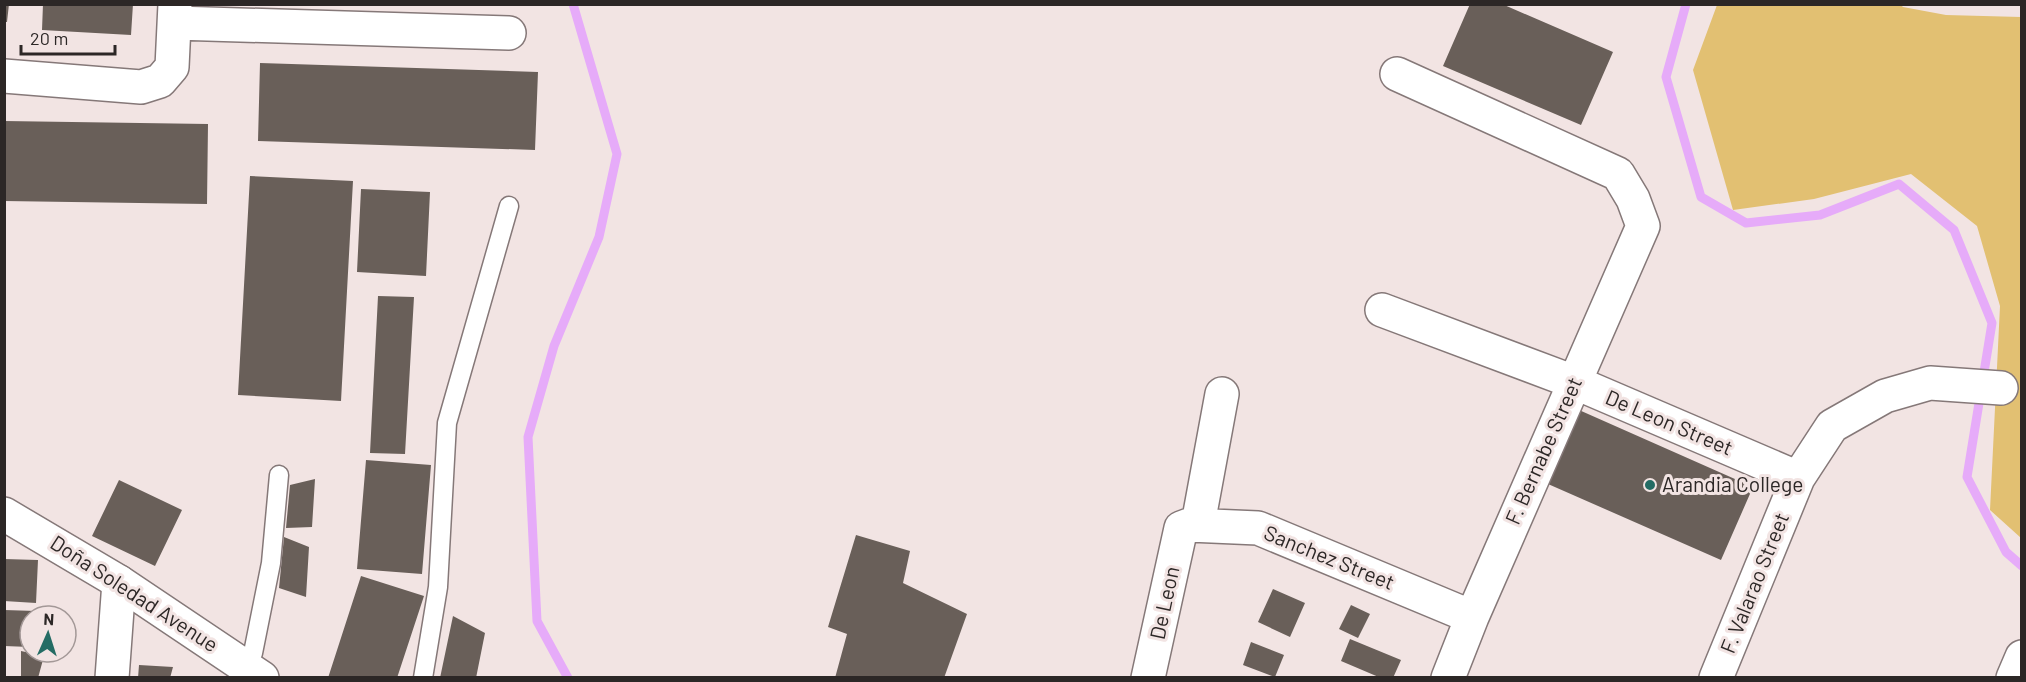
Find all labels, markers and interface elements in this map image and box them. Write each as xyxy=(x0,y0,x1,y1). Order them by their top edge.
scale bar xyxy=(21,18,116,56)
text: 20 m xyxy=(30,27,68,49)
street label: F. Bernabe Street xyxy=(1499,373,1586,528)
street label: De Leon Street xyxy=(1602,384,1737,460)
place label: Arandia College xyxy=(1662,471,1803,496)
marker: Arandia College xyxy=(1643,478,1657,492)
street label: F. Valarao Street xyxy=(1714,508,1793,656)
street label: Sanchez Street xyxy=(1261,519,1398,594)
street label: Doña Soledad Avenue xyxy=(46,529,223,656)
street label: De Leon xyxy=(1144,564,1183,642)
north arrow xyxy=(18,604,78,664)
text: N xyxy=(43,609,55,628)

